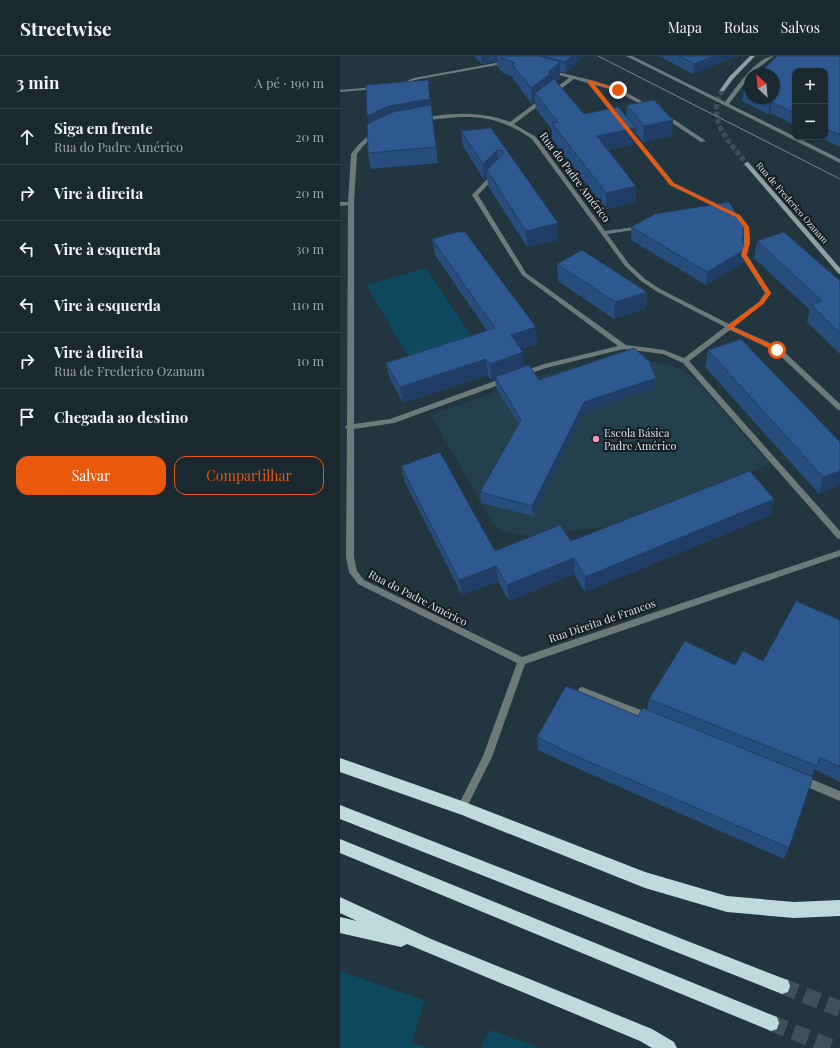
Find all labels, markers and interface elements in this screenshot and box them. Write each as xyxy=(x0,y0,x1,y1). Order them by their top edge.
text: Streetwise xyxy=(20,15,112,41)
text: Mapa xyxy=(668,18,702,37)
text: Rotas xyxy=(724,18,759,37)
text: Salvos xyxy=(781,18,820,37)
north arrow xyxy=(744,68,780,104)
map controls xyxy=(792,68,828,140)
button: + xyxy=(792,68,828,104)
text: 3 min xyxy=(16,71,59,93)
text: A pé · 190 m xyxy=(255,74,324,91)
route end xyxy=(609,81,627,99)
button: − xyxy=(792,104,828,140)
text: Siga em frente xyxy=(54,118,153,138)
icon: ahead xyxy=(16,126,38,148)
text: 20 m xyxy=(295,128,324,145)
street label: Rua do Padre Américo xyxy=(537,129,614,225)
text: Rua do Padre Américo xyxy=(54,138,183,155)
street label: Rua de Frederico Ozanam xyxy=(754,159,832,246)
icon: right xyxy=(16,182,38,204)
text: Vire à direita xyxy=(54,183,143,203)
text: 20 m xyxy=(295,184,324,201)
icon: left xyxy=(16,238,38,260)
text: Vire à esquerda xyxy=(54,239,161,259)
text: 30 m xyxy=(296,240,324,257)
icon: left xyxy=(16,294,38,316)
text: Vire à esquerda xyxy=(54,295,161,315)
text: 110 m xyxy=(292,296,324,313)
route start xyxy=(768,341,786,359)
text: Vire à direita xyxy=(54,342,143,362)
icon: right xyxy=(16,350,38,372)
text: 10 m xyxy=(297,352,324,369)
text: Rua de Frederico Ozanam xyxy=(54,362,205,379)
icon: arrive xyxy=(16,406,38,428)
text: Chegada ao destino xyxy=(54,407,188,427)
place label: Escola Básica Padre Américo xyxy=(604,425,677,453)
marker: Escola Básica Padre Américo xyxy=(591,434,601,444)
button: Salvar xyxy=(16,456,166,495)
button: Compartilhar xyxy=(174,456,324,495)
street label: Rua do Padre Américo xyxy=(366,566,470,629)
street label: Rua Direita de Francos xyxy=(546,595,657,646)

